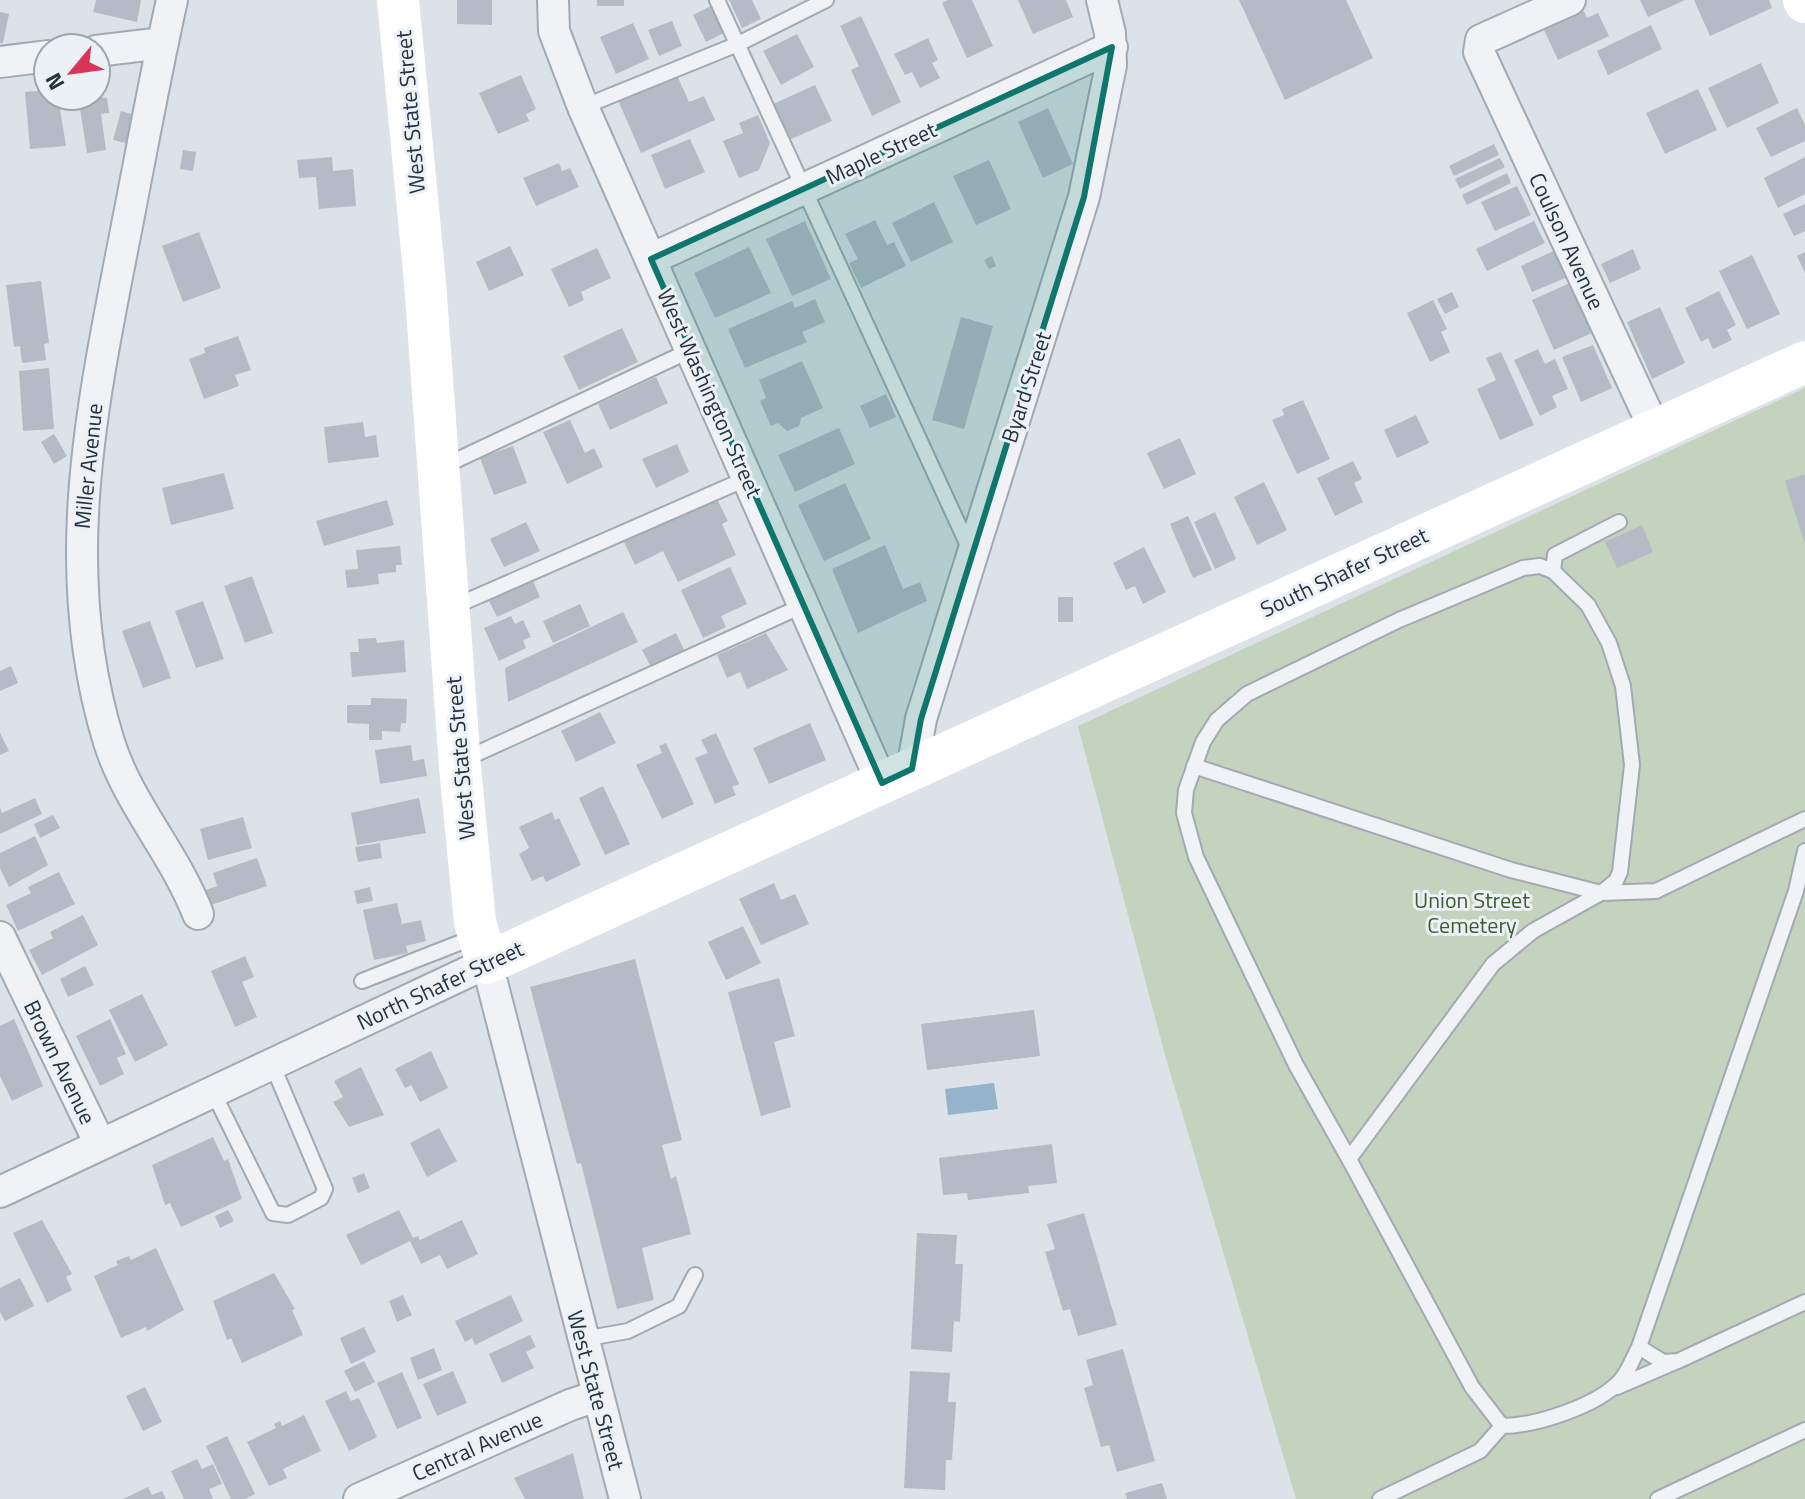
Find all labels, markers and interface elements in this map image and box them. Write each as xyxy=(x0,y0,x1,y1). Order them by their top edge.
street label: West State Street xyxy=(386,29,434,195)
north arrow xyxy=(32,32,112,112)
text: N xyxy=(36,67,73,97)
street label: Maple Street xyxy=(820,112,942,194)
street label: Coulson Avenue xyxy=(1520,167,1614,315)
street label: West Washington Street xyxy=(649,283,772,503)
street label: Byard Street xyxy=(992,327,1060,447)
street label: Miller Avenue xyxy=(65,402,111,530)
street label: South Shafer Street xyxy=(1254,518,1434,626)
street label: West State Street xyxy=(436,675,484,841)
park label: Union Street Cemetery xyxy=(1414,883,1530,942)
street label: North Shafer Street xyxy=(351,931,529,1039)
street label: Brown Avenue xyxy=(15,994,105,1130)
street label: West State Street xyxy=(558,1306,634,1474)
street label: Central Avenue xyxy=(406,1402,548,1490)

